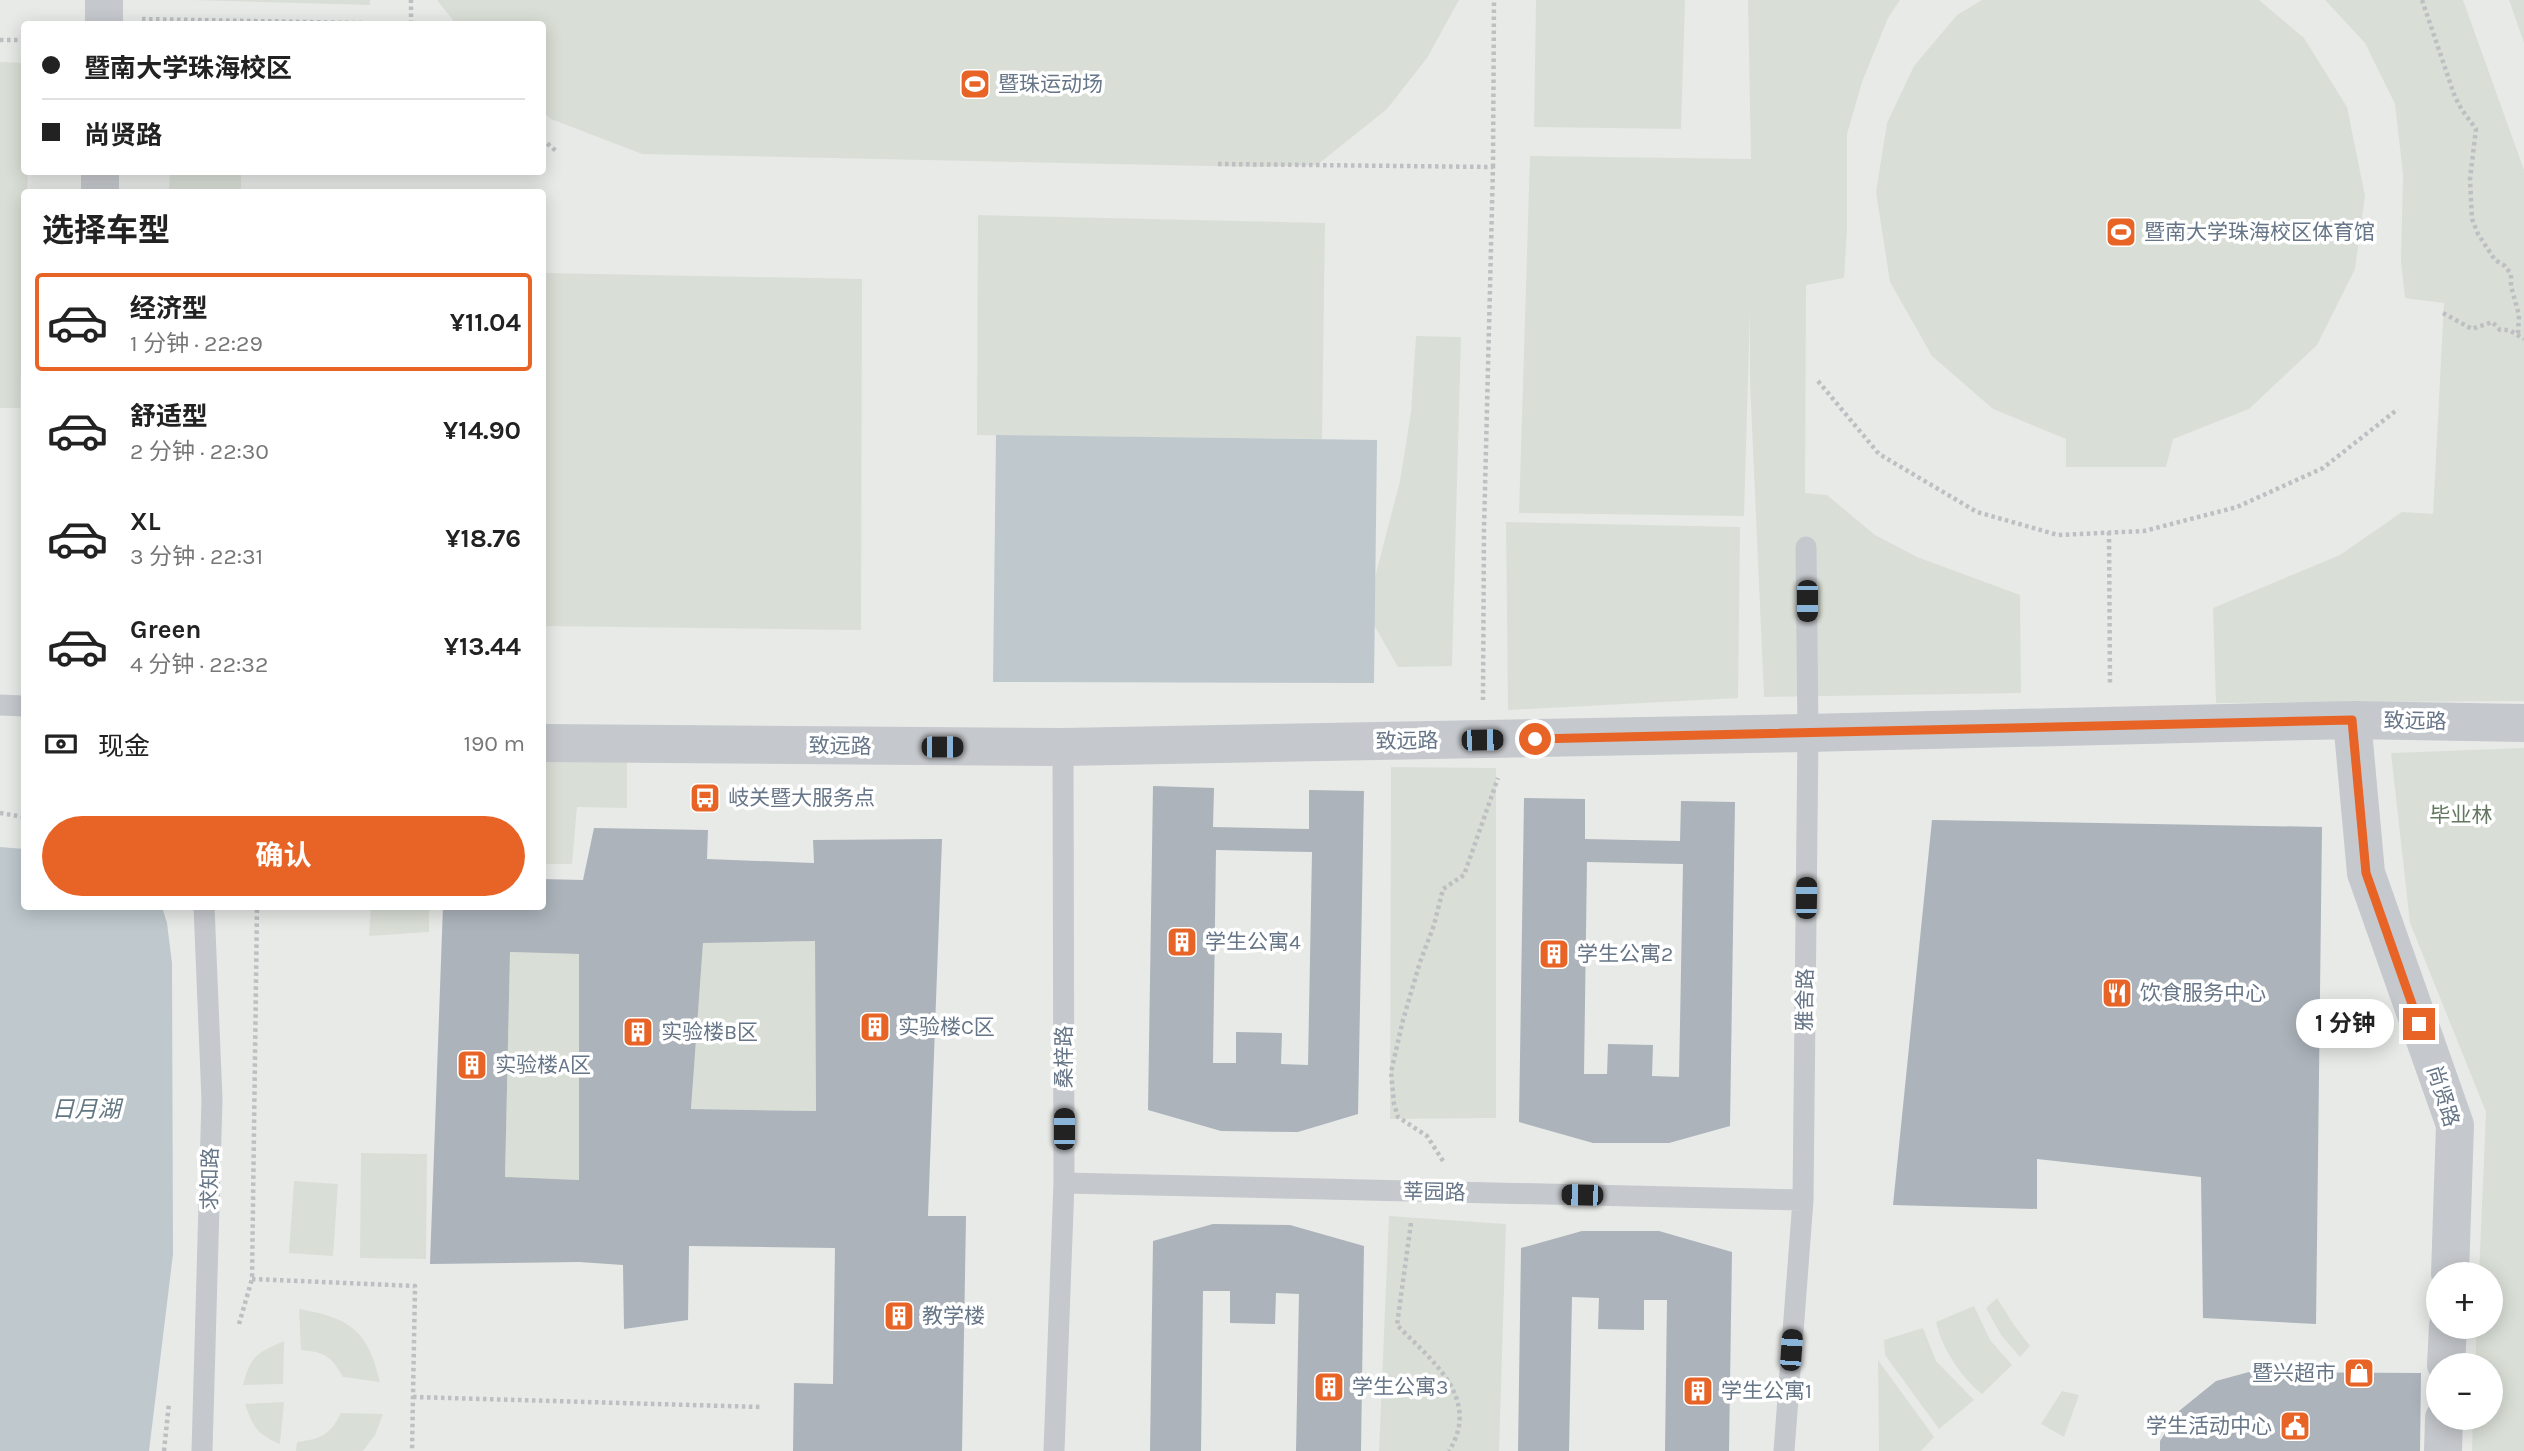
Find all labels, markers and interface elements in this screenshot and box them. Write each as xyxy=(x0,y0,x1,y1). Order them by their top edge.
text: 暨南大学珠海校区 xyxy=(84,53,292,84)
sports icon: 暨珠运动场 xyxy=(958,67,992,101)
place label: 暨珠运动场 xyxy=(998,72,1103,96)
text: 尚贤路 xyxy=(84,120,162,151)
text: 选择车型 xyxy=(42,212,170,249)
sports icon: 暨南大学珠海校区体育馆 xyxy=(2104,215,2138,249)
place label: 暨南大学珠海校区体育馆 xyxy=(2144,220,2375,244)
icon: car xyxy=(46,291,109,354)
text: 经济型 xyxy=(130,293,208,324)
text: ¥11.04 xyxy=(450,307,521,338)
text: 1 分钟 · 22:29 xyxy=(130,330,263,357)
icon: car xyxy=(46,399,109,462)
text: 舒适型 xyxy=(130,401,208,432)
text: ¥14.90 xyxy=(443,415,521,446)
text: 2 分钟 · 22:30 xyxy=(130,438,269,465)
text: XL xyxy=(130,506,161,537)
icon: car xyxy=(46,507,109,570)
text: ¥18.76 xyxy=(445,523,521,554)
text: 3 分钟 · 22:31 xyxy=(130,543,263,570)
car xyxy=(1797,580,1818,622)
text: Green xyxy=(130,614,202,645)
icon: car xyxy=(46,615,109,678)
text: ¥13.44 xyxy=(444,631,521,662)
text: 4 分钟 · 22:32 xyxy=(130,651,268,678)
street label: 致远路 xyxy=(2383,708,2447,734)
route start xyxy=(1519,723,1551,755)
icon: cash xyxy=(42,725,80,763)
street label: 致远路 xyxy=(1375,728,1439,754)
car xyxy=(1461,729,1504,751)
text: 190 m xyxy=(463,730,525,757)
text: 现金 xyxy=(98,731,150,762)
street label: 致远路 xyxy=(808,733,872,759)
car xyxy=(922,737,964,758)
bus stop icon: 岐关暨大服务点 xyxy=(688,781,722,815)
place label: 岐关暨大服务点 xyxy=(728,786,875,810)
park label: 毕业林 xyxy=(2430,803,2493,827)
button: 确认 xyxy=(42,816,525,896)
car xyxy=(1796,877,1817,919)
building icon: 学生公寓4 xyxy=(1165,925,1199,959)
place label: 学生公寓4 xyxy=(1205,930,1301,954)
building icon: 学生公寓2 xyxy=(1537,937,1571,971)
place label: 学生公寓2 xyxy=(1577,942,1673,966)
street label: 雅舍路 xyxy=(1792,968,1818,1032)
restaurant icon: 饮食服务中心 xyxy=(2100,976,2134,1010)
place label: 饮食服务中心 xyxy=(2140,981,2266,1005)
callout: 1 分钟 xyxy=(2296,1000,2394,1048)
route end xyxy=(2403,1008,2435,1040)
building icon: 实验楼C区 xyxy=(858,1010,892,1044)
text: 1 分钟 xyxy=(2315,1010,2375,1037)
building icon: 实验楼B区 xyxy=(621,1015,655,1049)
place label: 实验楼C区 xyxy=(898,1015,995,1039)
place label: 实验楼B区 xyxy=(661,1020,758,1044)
street label: 桑梓路 xyxy=(1052,1026,1076,1089)
building icon: 实验楼A区 xyxy=(455,1048,489,1082)
place label: 实验楼A区 xyxy=(495,1053,591,1077)
street label: 尚贤路 xyxy=(2422,1062,2464,1130)
water label: 日月湖 xyxy=(52,1096,124,1123)
car xyxy=(1054,1108,1075,1150)
street label: 求知路 xyxy=(197,1147,223,1211)
street label: 莘园路 xyxy=(1402,1179,1466,1205)
car xyxy=(1561,1184,1604,1206)
map controls xyxy=(2426,1262,2503,1430)
button: + xyxy=(2426,1262,2503,1339)
building icon: 教学楼 xyxy=(882,1299,916,1333)
place label: 教学楼 xyxy=(922,1304,985,1328)
car xyxy=(1780,1328,1803,1372)
button: − xyxy=(2426,1353,2503,1430)
shop icon: 暨兴超市 xyxy=(2342,1356,2376,1390)
place label: 暨兴超市 xyxy=(2252,1361,2336,1385)
building icon: 学生公寓3 xyxy=(1312,1370,1346,1404)
building icon: 学生公寓1 xyxy=(1681,1374,1715,1408)
place label: 学生公寓3 xyxy=(1352,1375,1448,1399)
place label: 学生公寓1 xyxy=(1721,1379,1812,1403)
public building icon: 学生活动中心 xyxy=(2278,1409,2312,1443)
place label: 学生活动中心 xyxy=(2146,1414,2272,1438)

